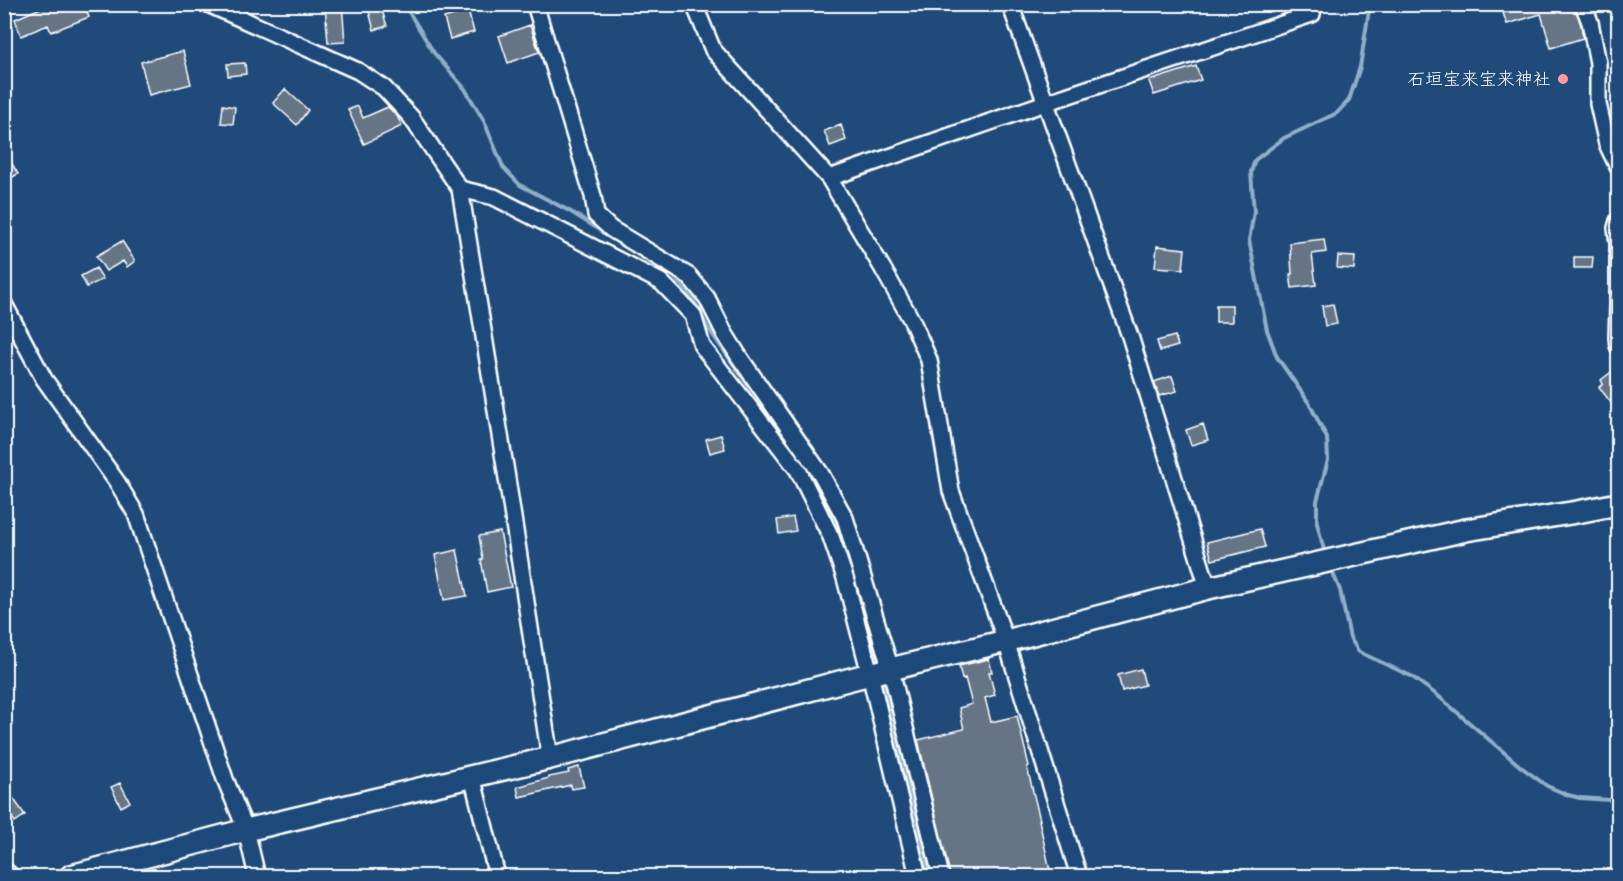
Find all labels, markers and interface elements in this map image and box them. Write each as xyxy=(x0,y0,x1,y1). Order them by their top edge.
place label: 石垣宝来宝来神社 xyxy=(1407,69,1551,90)
marker: 石垣宝来宝来神社 xyxy=(1556,72,1570,86)

